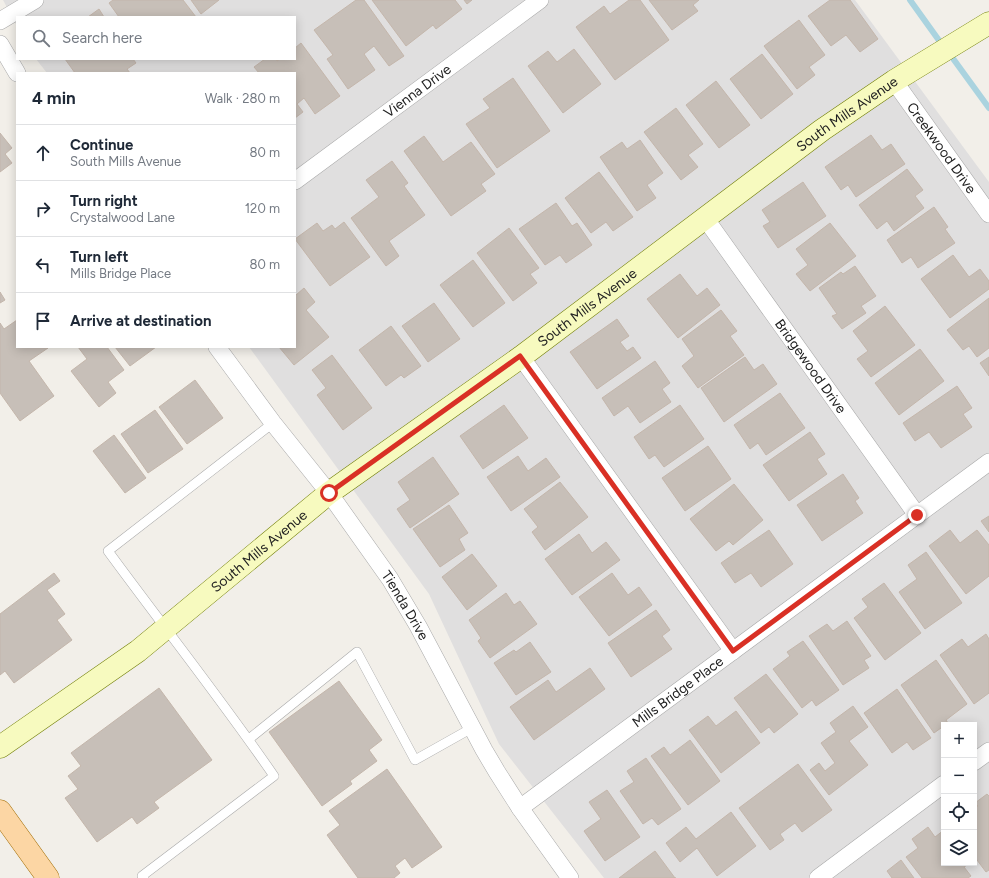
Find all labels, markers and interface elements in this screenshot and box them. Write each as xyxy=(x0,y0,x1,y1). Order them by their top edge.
search box xyxy=(16,16,296,60)
icon: search xyxy=(30,27,52,49)
text: Search here xyxy=(62,29,142,47)
street label: Vienna Drive xyxy=(381,60,455,121)
street label: South Mills Avenue xyxy=(793,73,901,155)
text: 4 min xyxy=(32,88,76,108)
text: Walk · 280 m xyxy=(205,91,280,106)
street label: Creekwood Drive xyxy=(903,99,980,197)
text: Continue xyxy=(70,136,133,154)
icon: ahead xyxy=(32,142,54,164)
text: 80 m xyxy=(249,145,280,160)
text: South Mills Avenue xyxy=(70,154,181,169)
text: Turn right xyxy=(70,192,138,210)
icon: right xyxy=(32,198,54,220)
text: 120 m xyxy=(245,201,280,216)
text: Crystalwood Lane xyxy=(70,210,175,225)
text: Turn left xyxy=(70,248,128,266)
icon: left xyxy=(32,254,54,276)
text: 80 m xyxy=(249,257,280,272)
street label: South Mills Avenue xyxy=(534,265,641,350)
text: Mills Bridge Place xyxy=(70,266,171,281)
icon: arrive xyxy=(32,310,54,332)
text: Arrive at destination xyxy=(70,312,211,330)
street label: Bridgewood Drive xyxy=(771,316,850,417)
route start xyxy=(320,484,338,502)
street label: South Mills Avenue xyxy=(208,506,311,596)
route end xyxy=(908,506,926,524)
street label: Tienda Drive xyxy=(378,568,432,643)
street label: Mills Bridge Place xyxy=(629,653,727,731)
map controls xyxy=(941,722,977,866)
button: + xyxy=(941,722,977,758)
button: − xyxy=(941,758,977,794)
button: locate xyxy=(941,794,977,830)
button: layers xyxy=(941,830,977,866)

